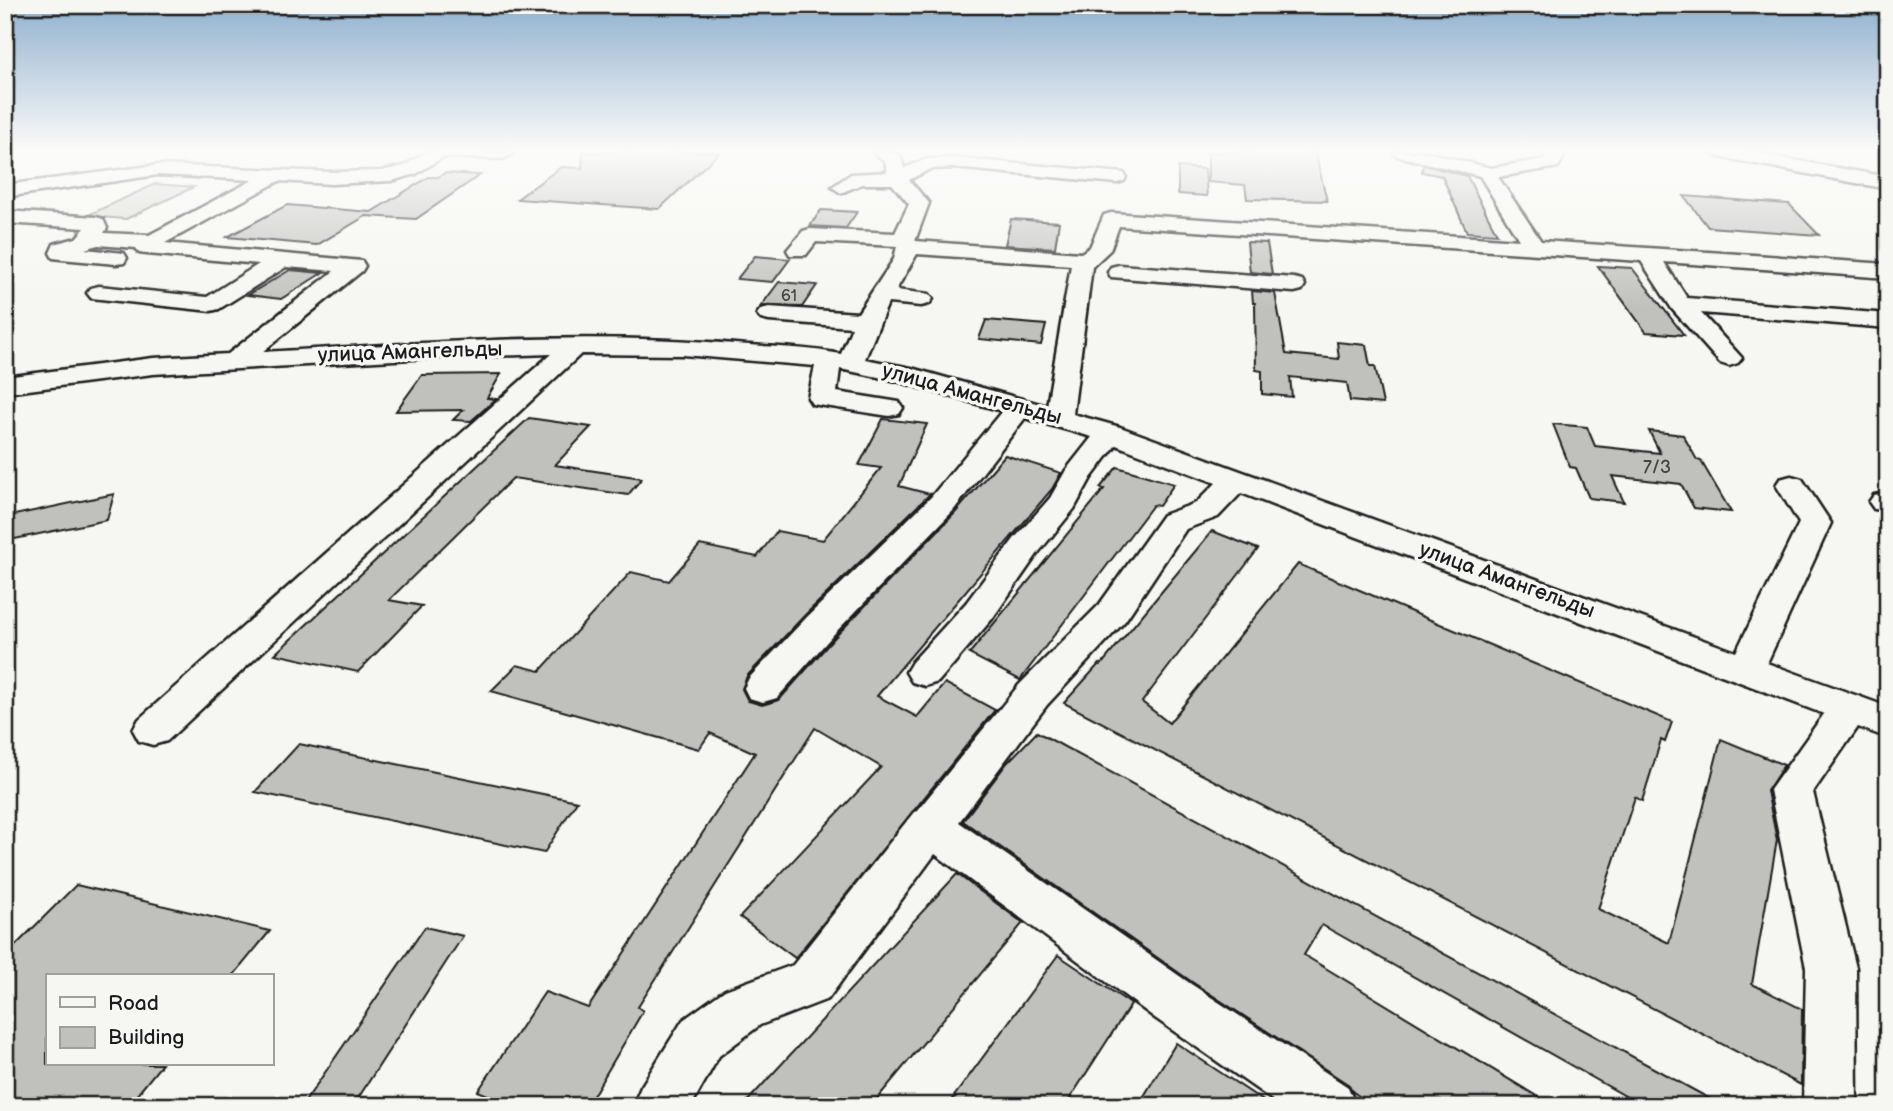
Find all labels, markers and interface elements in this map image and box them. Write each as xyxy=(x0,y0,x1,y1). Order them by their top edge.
house number: 61 xyxy=(781,287,797,306)
street label: улица Амангельды xyxy=(317,336,503,368)
street label: улица Амангельды xyxy=(880,358,1064,430)
house number: 7/3 xyxy=(1643,457,1671,478)
street label: улица Амангельды xyxy=(1416,537,1598,623)
legend xyxy=(46,974,273,1066)
text: Road xyxy=(108,991,159,1016)
text: Building xyxy=(108,1025,184,1050)

